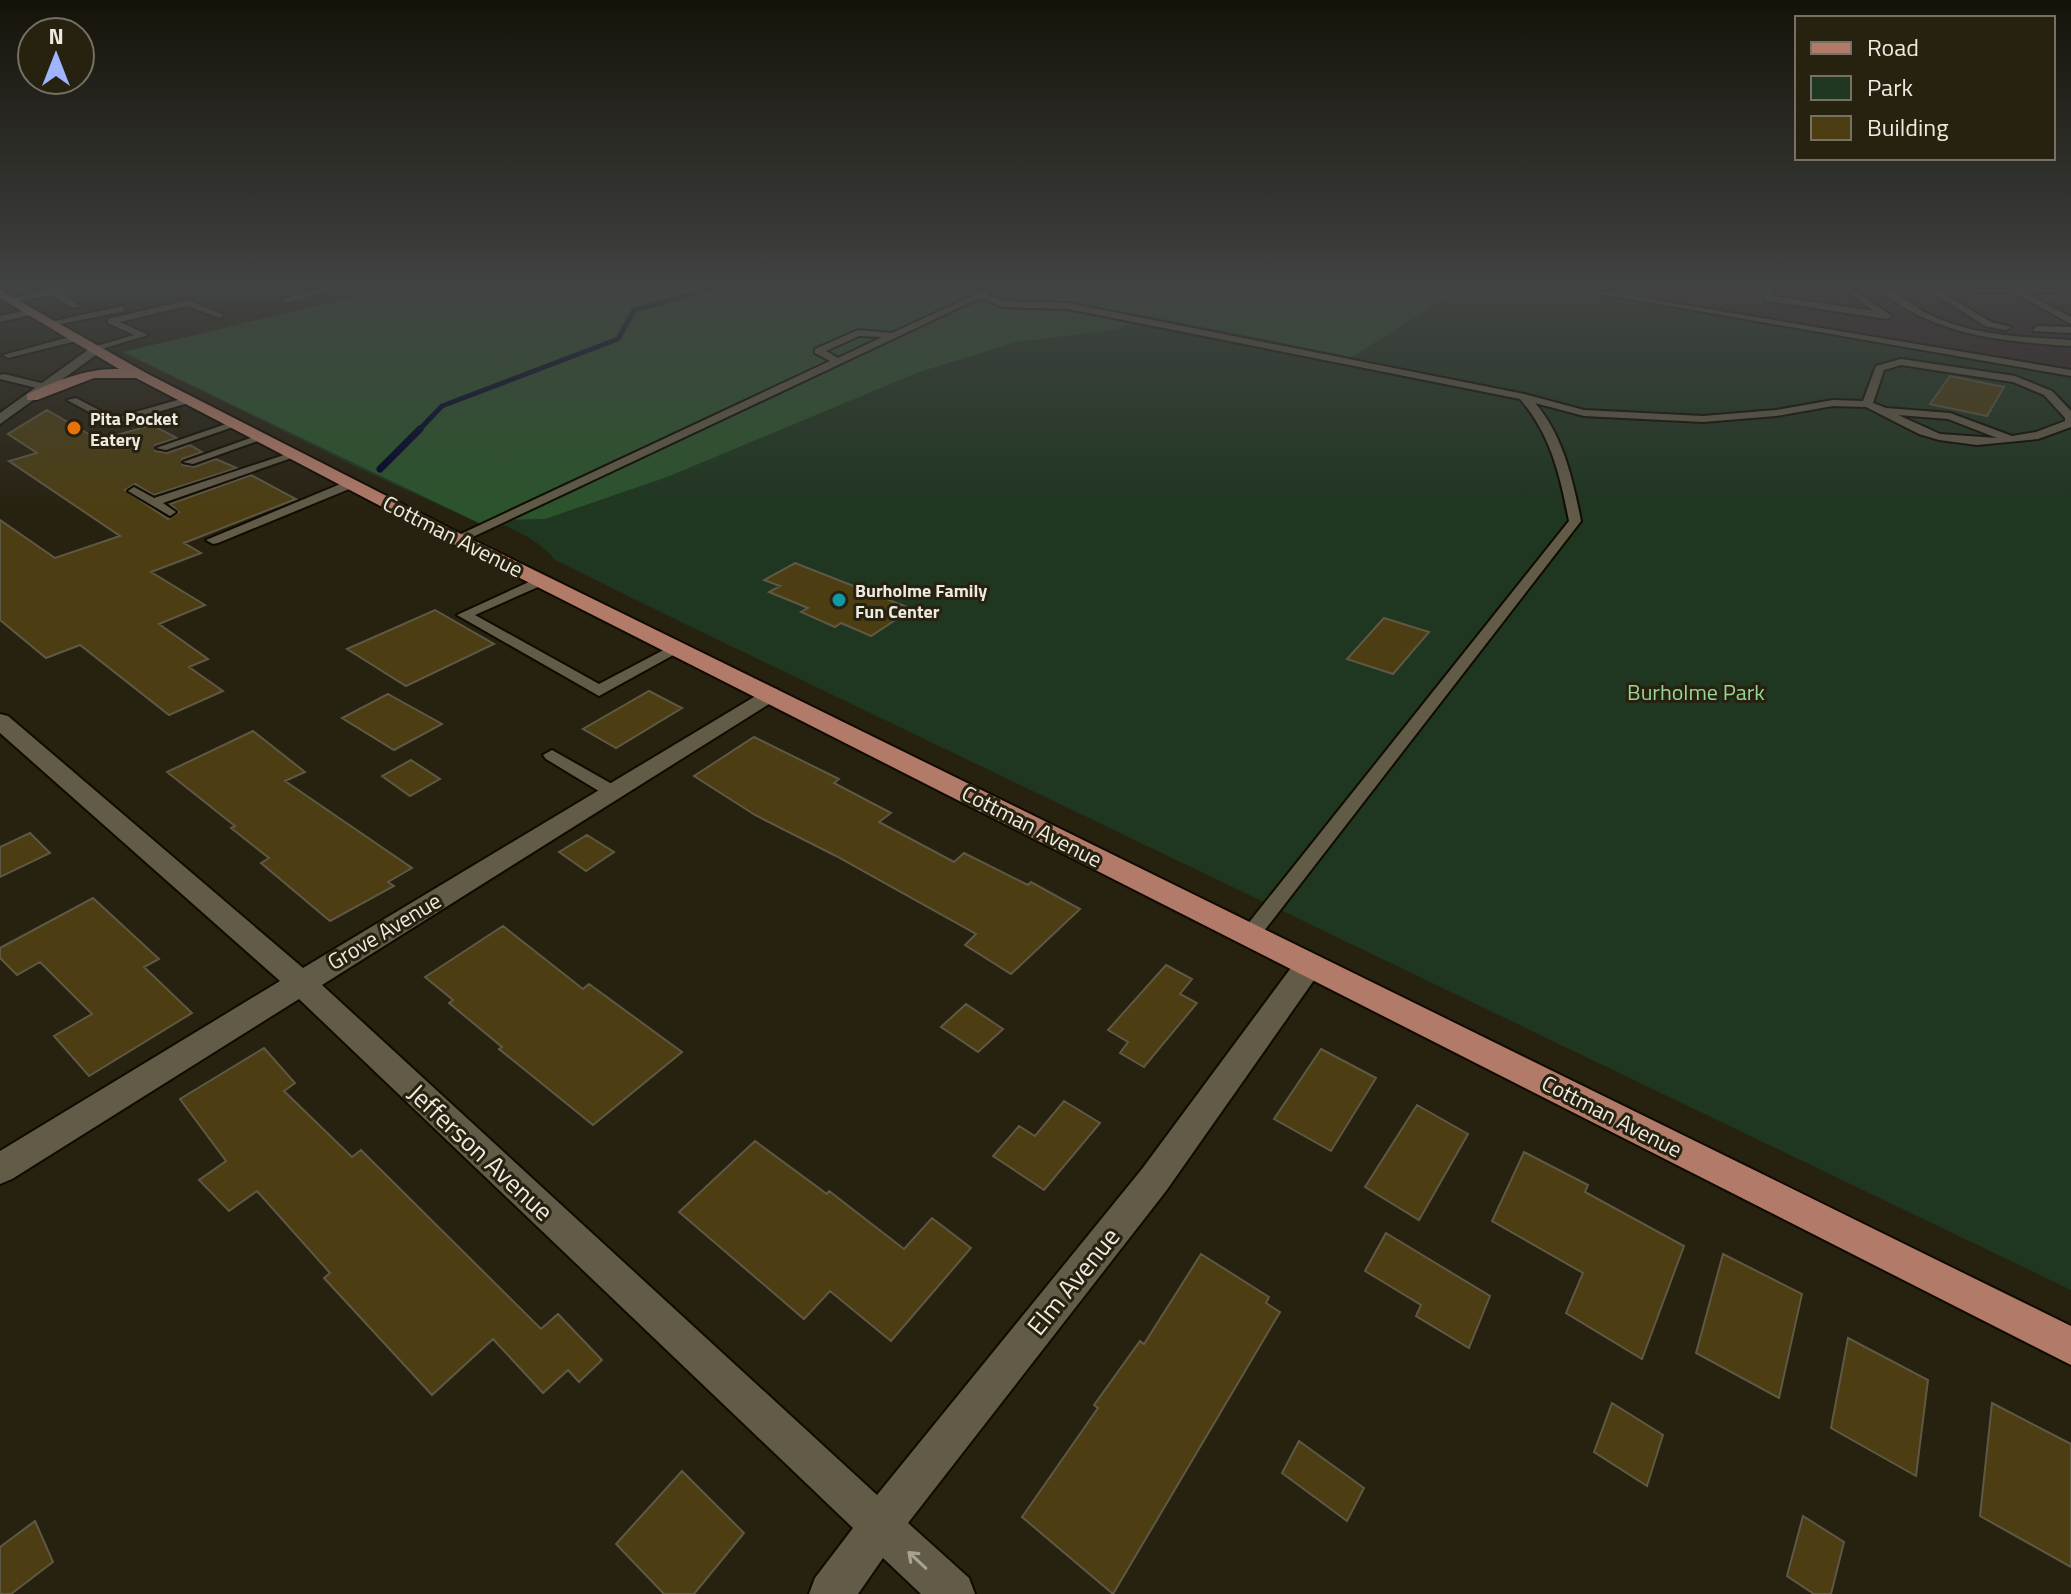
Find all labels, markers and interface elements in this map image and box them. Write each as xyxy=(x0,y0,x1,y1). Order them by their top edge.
north arrow xyxy=(16,16,96,96)
legend xyxy=(1795,16,2055,160)
text: N xyxy=(48,19,64,53)
text: Road xyxy=(1867,29,1919,65)
text: Park xyxy=(1867,69,1913,105)
text: Building xyxy=(1867,109,1949,145)
place label: Pita Pocket Eatery xyxy=(90,405,178,453)
marker: Pita Pocket Eatery xyxy=(65,419,83,437)
street label: Cottman Avenue xyxy=(377,486,529,586)
place label: Burholme Family Fun Center xyxy=(855,577,987,625)
marker: Burholme Family Fun Center xyxy=(830,591,848,609)
park label: Burholme Park xyxy=(1627,675,1765,709)
street label: Cottman Avenue xyxy=(956,776,1108,876)
street label: Grove Avenue xyxy=(321,884,447,978)
street label: Cottman Avenue xyxy=(1536,1066,1688,1166)
street label: Jefferson Avenue xyxy=(400,1074,562,1230)
street label: Elm Avenue xyxy=(1017,1219,1129,1343)
one-way arrow xyxy=(907,1551,927,1570)

